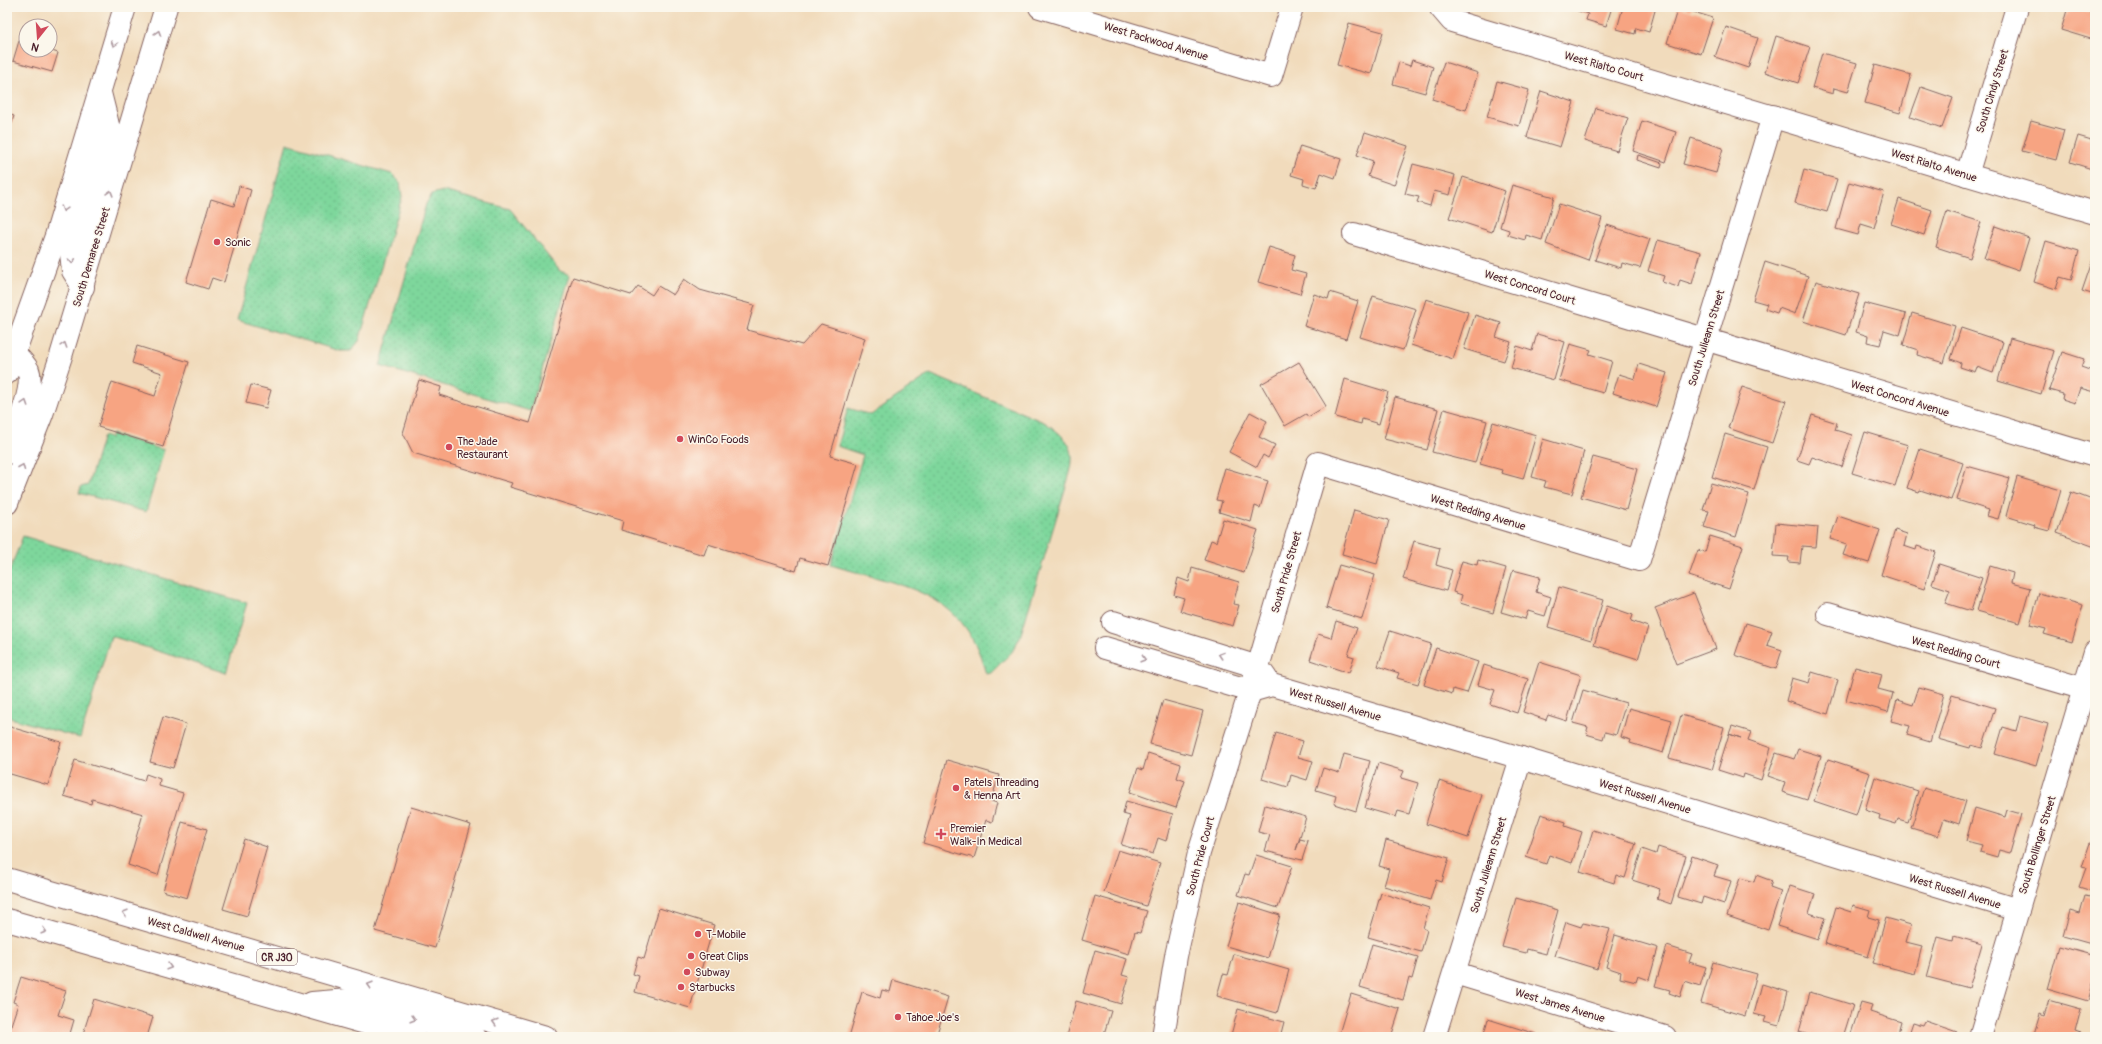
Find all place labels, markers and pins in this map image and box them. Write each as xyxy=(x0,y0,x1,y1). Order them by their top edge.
place label: Sonic xyxy=(225,236,251,249)
marker: Sonic xyxy=(212,237,222,247)
place label: WinCo Foods xyxy=(688,433,749,446)
marker: WinCo Foods xyxy=(675,434,685,444)
place label: The Jade Restaurant xyxy=(457,435,508,461)
marker: The Jade Restaurant xyxy=(444,442,454,452)
place label: Patels Threading & Henna Art xyxy=(964,776,1039,802)
marker: Patels Threading & Henna Art xyxy=(951,783,961,793)
place label: Premier Walk-In Medical xyxy=(950,822,1022,848)
marker: Premier Walk-In Medical xyxy=(935,828,947,840)
place label: T-Mobile xyxy=(706,928,747,941)
marker: T-Mobile xyxy=(693,929,703,939)
place label: Great Clips xyxy=(699,950,749,963)
marker: Great Clips xyxy=(686,951,696,961)
place label: Subway xyxy=(695,966,730,979)
marker: Subway xyxy=(682,967,692,977)
place label: Starbucks xyxy=(689,981,735,994)
marker: Starbucks xyxy=(676,982,686,992)
place label: Tahoe Joe's xyxy=(906,1011,959,1024)
marker: Tahoe Joe's xyxy=(893,1012,903,1022)

